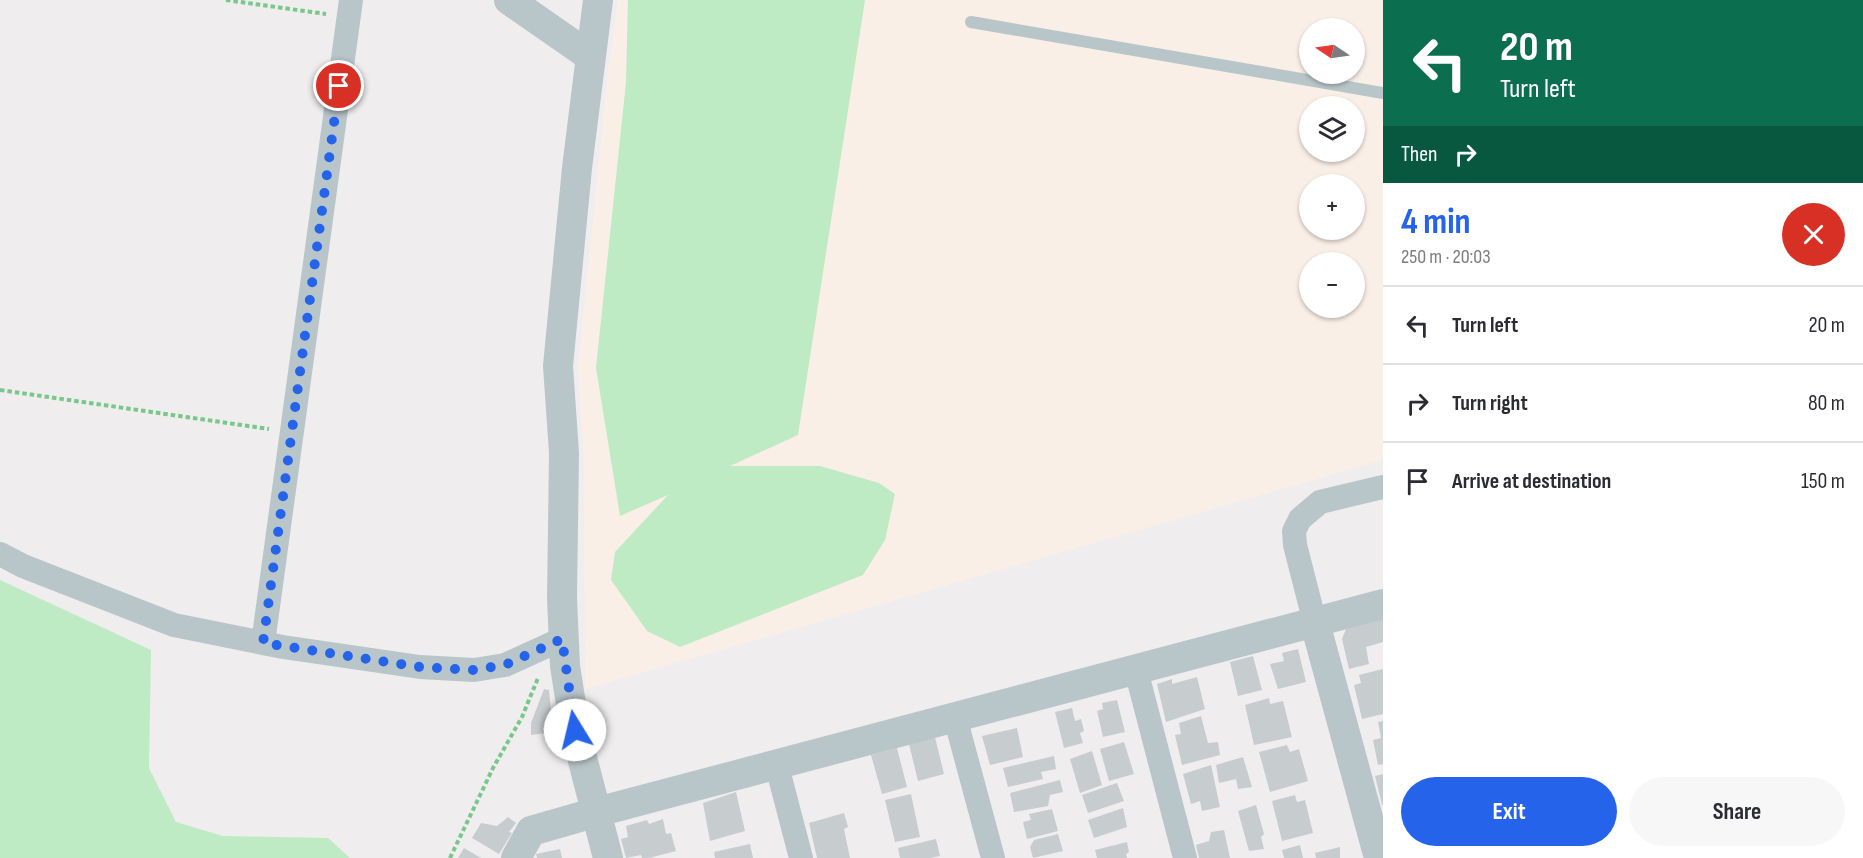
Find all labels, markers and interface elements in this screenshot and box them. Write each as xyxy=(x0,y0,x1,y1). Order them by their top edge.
north arrow xyxy=(1299,18,1365,84)
map controls xyxy=(1299,18,1365,318)
text: 20 m xyxy=(1500,22,1573,73)
icon: left xyxy=(1401,24,1479,102)
pin xyxy=(313,60,364,111)
icon: arrive xyxy=(322,69,355,102)
text: Turn left xyxy=(1500,73,1576,105)
button: layers xyxy=(1299,96,1365,162)
icon: right xyxy=(1449,138,1482,171)
text: Then xyxy=(1401,141,1437,168)
button: + xyxy=(1299,174,1365,240)
text: 4 min xyxy=(1401,201,1471,244)
button: close xyxy=(1782,203,1845,266)
text: 250 m · 20:03 xyxy=(1401,245,1491,269)
button: − xyxy=(1299,252,1365,318)
icon: left xyxy=(1401,309,1434,342)
text: Turn left xyxy=(1452,312,1518,339)
text: 20 m xyxy=(1809,312,1845,339)
icon: right xyxy=(1401,387,1434,420)
text: Turn right xyxy=(1452,390,1528,417)
text: 80 m xyxy=(1808,390,1845,417)
icon: arrive xyxy=(1401,465,1434,498)
text: Arrive at destination xyxy=(1452,468,1611,495)
text: 150 m xyxy=(1801,468,1845,495)
position arrow xyxy=(543,698,607,762)
button: Exit xyxy=(1401,777,1617,846)
button: Share xyxy=(1629,777,1845,846)

